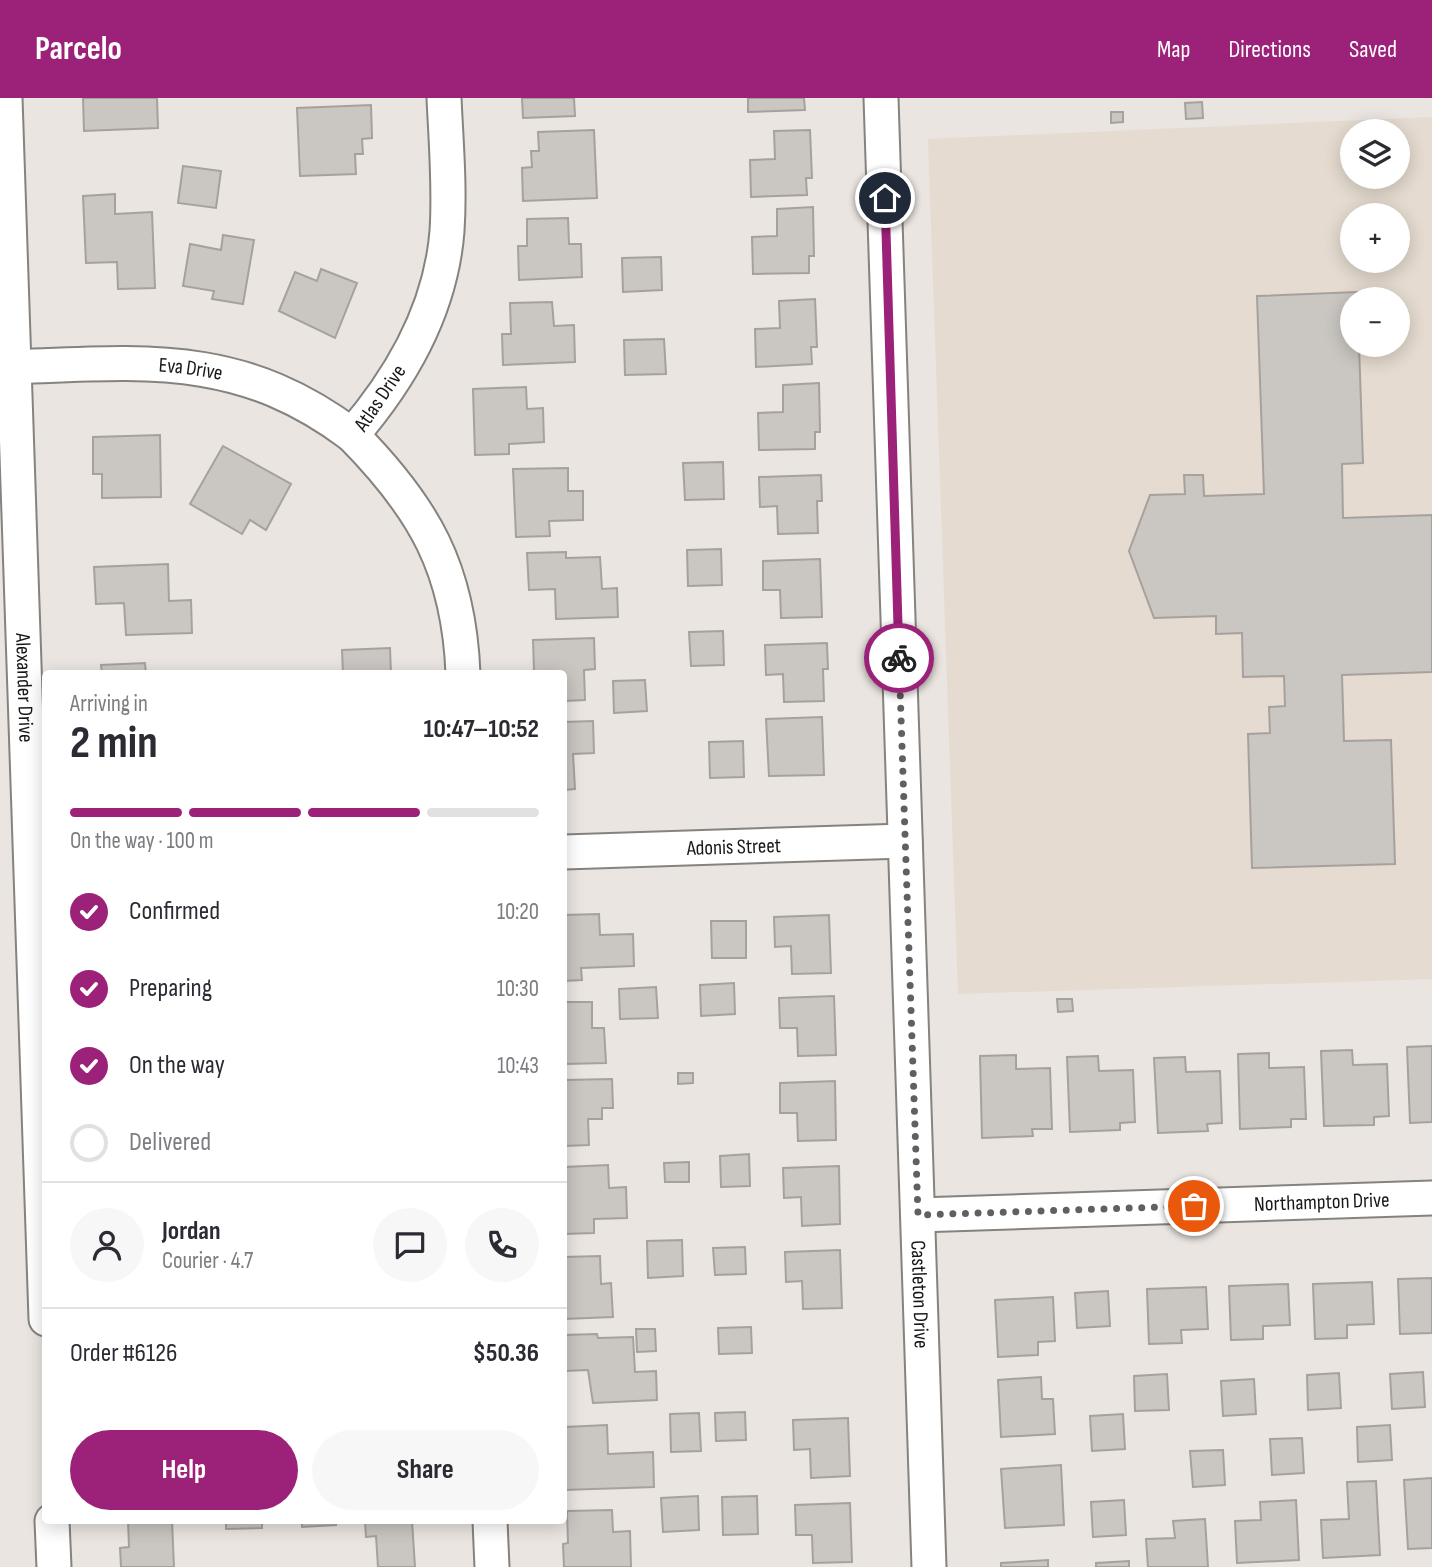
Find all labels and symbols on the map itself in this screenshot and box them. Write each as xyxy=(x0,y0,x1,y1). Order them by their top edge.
pin xyxy=(855,168,915,228)
street label: Eva Drive xyxy=(158,352,225,386)
street label: Atlas Drive xyxy=(348,360,411,437)
courier xyxy=(864,623,934,693)
street label: Alexander Drive xyxy=(10,632,39,743)
street label: Adonis Street xyxy=(685,833,781,861)
pin xyxy=(1164,1176,1224,1236)
street label: Northampton Drive xyxy=(1254,1187,1390,1216)
street label: Castleton Drive xyxy=(906,1240,934,1349)

